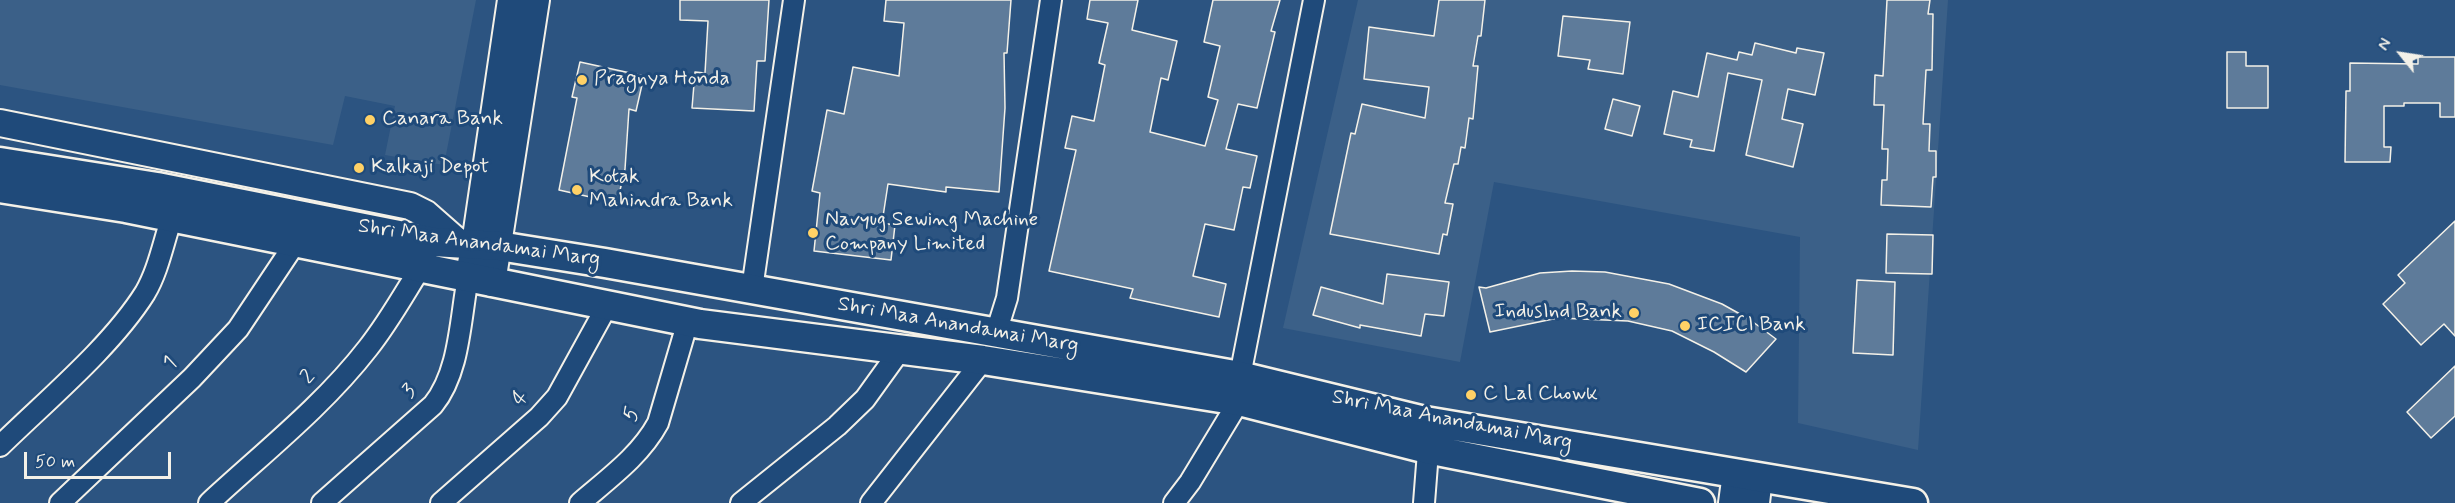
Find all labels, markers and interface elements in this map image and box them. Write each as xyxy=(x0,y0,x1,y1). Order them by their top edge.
north arrow xyxy=(2371,24,2431,84)
text: N xyxy=(2373,35,2397,55)
place label: Pragnya Honda xyxy=(594,67,730,93)
marker: Pragnya Honda xyxy=(575,73,589,87)
place label: Canara Bank xyxy=(382,107,503,133)
marker: Canara Bank xyxy=(363,113,377,127)
place label: Kalkaji Depot xyxy=(371,155,489,181)
marker: Kalkaji Depot xyxy=(352,161,366,175)
place label: Kotak Mahindra Bank xyxy=(589,165,733,215)
marker: Kotak Mahindra Bank xyxy=(570,183,584,197)
place label: Navyug Sewing Machine Company Limited xyxy=(825,208,1038,258)
street label: Shri Maa Anandamai Marg xyxy=(356,215,602,273)
marker: Navyug Sewing Machine Company Limited xyxy=(806,226,820,240)
street label: Shri Maa Anandamai Marg xyxy=(836,292,1080,360)
place label: IndusInd Bank xyxy=(1494,300,1622,326)
marker: IndusInd Bank xyxy=(1627,306,1641,320)
place label: ICICI Bank xyxy=(1697,313,1806,339)
marker: ICICI Bank xyxy=(1678,319,1692,333)
street label: 1 xyxy=(159,352,183,376)
street label: 2 xyxy=(296,366,322,390)
street label: 3 xyxy=(398,380,422,404)
place label: C Lal Chowk xyxy=(1483,382,1598,408)
street label: Shri Maa Anandamai Marg xyxy=(1330,385,1574,457)
street label: 4 xyxy=(508,386,534,412)
marker: C Lal Chowk xyxy=(1464,388,1478,402)
street label: 5 xyxy=(619,404,647,426)
scale bar xyxy=(27,440,174,478)
text: 50 m xyxy=(35,450,75,474)

